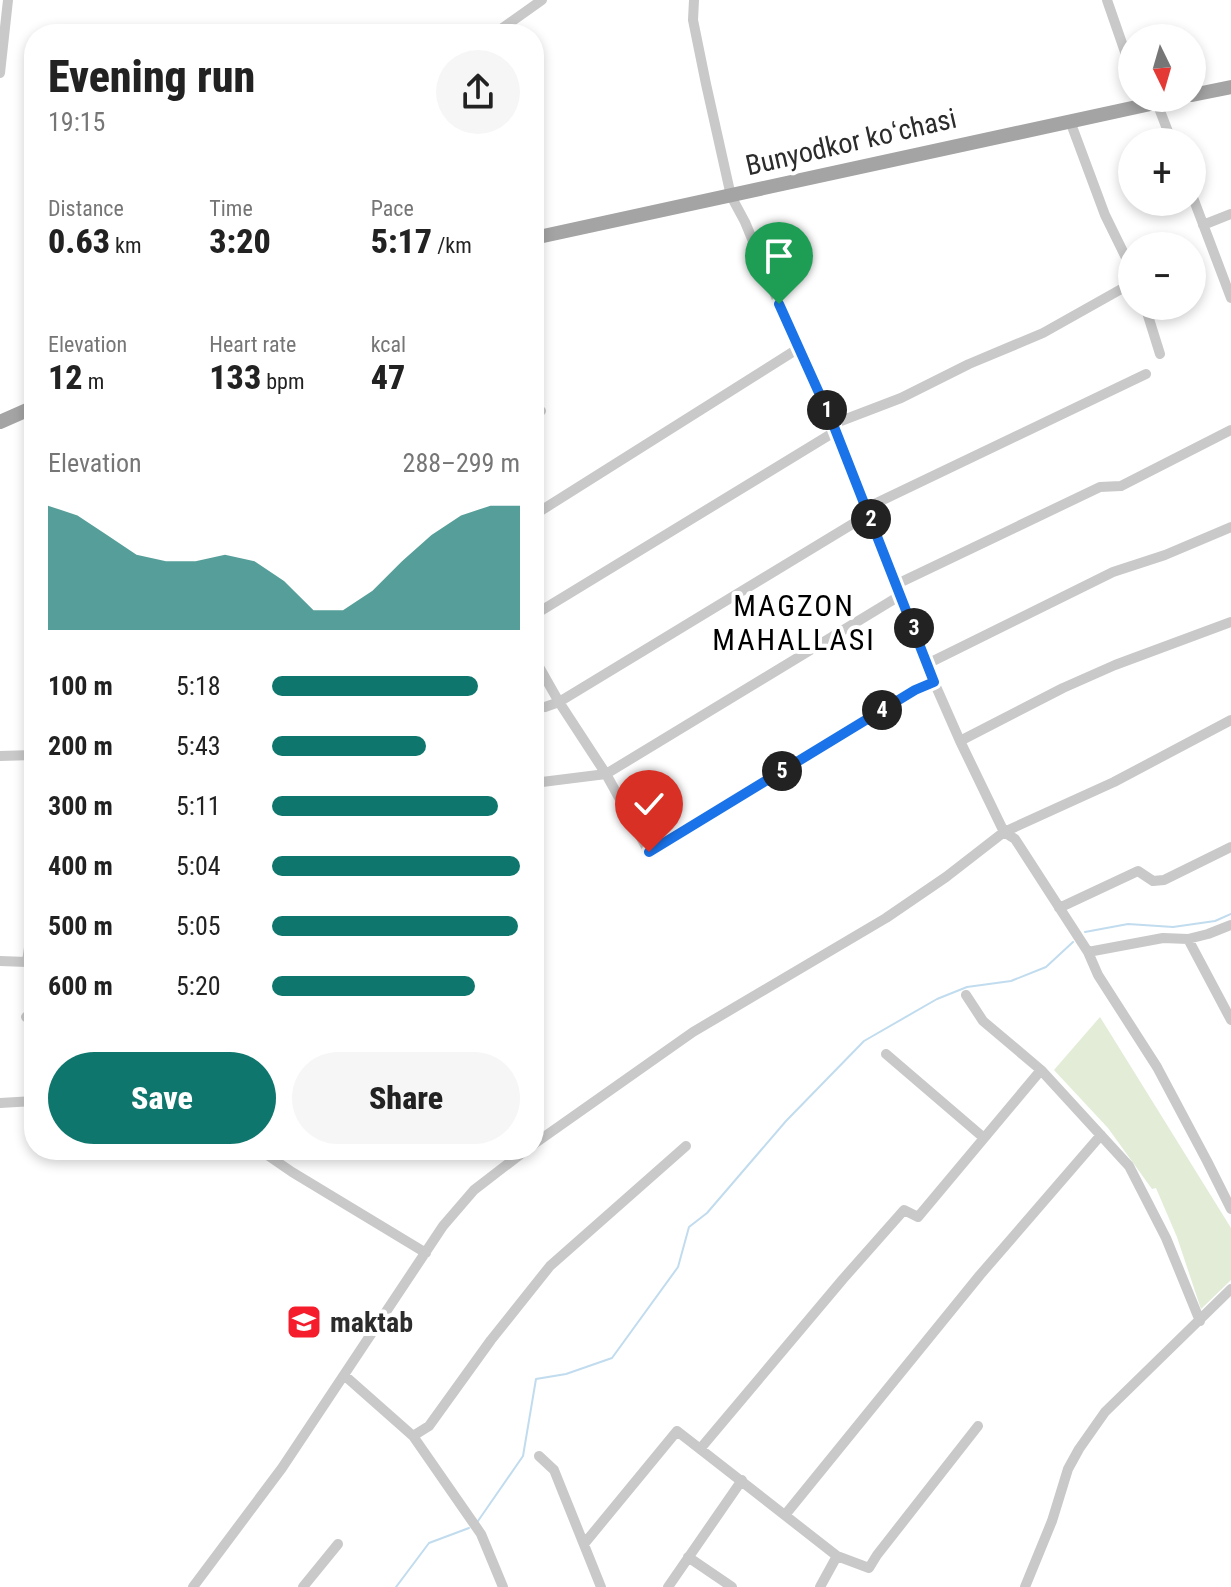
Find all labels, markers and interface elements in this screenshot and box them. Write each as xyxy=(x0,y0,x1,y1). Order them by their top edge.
north arrow xyxy=(1118,24,1206,112)
map controls xyxy=(1118,24,1206,320)
button: share xyxy=(436,50,520,134)
text: Evening run xyxy=(48,51,255,103)
street label: Bunyodkor koʻchasi xyxy=(742,102,960,182)
text: 19:15 xyxy=(48,107,105,137)
button: + xyxy=(1118,128,1206,216)
text: Distance xyxy=(48,196,124,221)
text: Time xyxy=(209,196,253,221)
text: Pace xyxy=(371,196,414,221)
text: 0.63 xyxy=(48,221,110,261)
text: 3:20 xyxy=(209,221,271,261)
text: 5:17 xyxy=(371,221,432,261)
pin xyxy=(745,222,813,304)
button: − xyxy=(1118,232,1206,320)
text: km xyxy=(110,233,141,258)
text: /km xyxy=(432,233,472,258)
icon: arrive xyxy=(757,234,801,278)
text: Elevation xyxy=(48,332,127,357)
text: Heart rate xyxy=(209,332,296,357)
text: kcal xyxy=(371,332,406,357)
text: 12 xyxy=(48,357,83,397)
text: 133 xyxy=(209,357,261,397)
text: 47 xyxy=(371,357,405,397)
text: m xyxy=(83,369,104,394)
text: bpm xyxy=(261,369,305,394)
pin: 1 xyxy=(807,390,847,430)
text: 1 xyxy=(821,397,833,422)
text: Elevation xyxy=(48,448,142,478)
text: 288–299 m xyxy=(403,448,520,478)
pin: 2 xyxy=(851,499,891,539)
text: 2 xyxy=(865,506,877,531)
district label: MAGZON MAHALLASI xyxy=(712,588,876,657)
pin: 3 xyxy=(894,608,934,648)
text: 3 xyxy=(908,615,920,640)
text: 100 m xyxy=(48,671,113,701)
text: 5:18 xyxy=(176,671,221,701)
pin: 4 xyxy=(862,690,902,730)
text: 4 xyxy=(876,697,888,722)
text: 200 m xyxy=(48,731,113,761)
text: 5:43 xyxy=(176,731,221,761)
pin: 5 xyxy=(762,751,802,791)
text: 5 xyxy=(776,758,788,783)
pin xyxy=(615,770,683,852)
icon: check xyxy=(627,782,671,826)
text: 300 m xyxy=(48,791,113,821)
text: 5:11 xyxy=(176,791,221,821)
text: 400 m xyxy=(48,851,113,881)
text: 5:04 xyxy=(176,851,221,881)
text: 500 m xyxy=(48,911,113,941)
text: 5:05 xyxy=(176,911,221,941)
text: 600 m xyxy=(48,971,113,1001)
text: 5:20 xyxy=(176,971,221,1001)
button: Save xyxy=(48,1052,276,1144)
button: Share xyxy=(292,1052,520,1144)
school or university icon: maktab xyxy=(285,1303,323,1341)
place label: maktab xyxy=(330,1306,413,1339)

